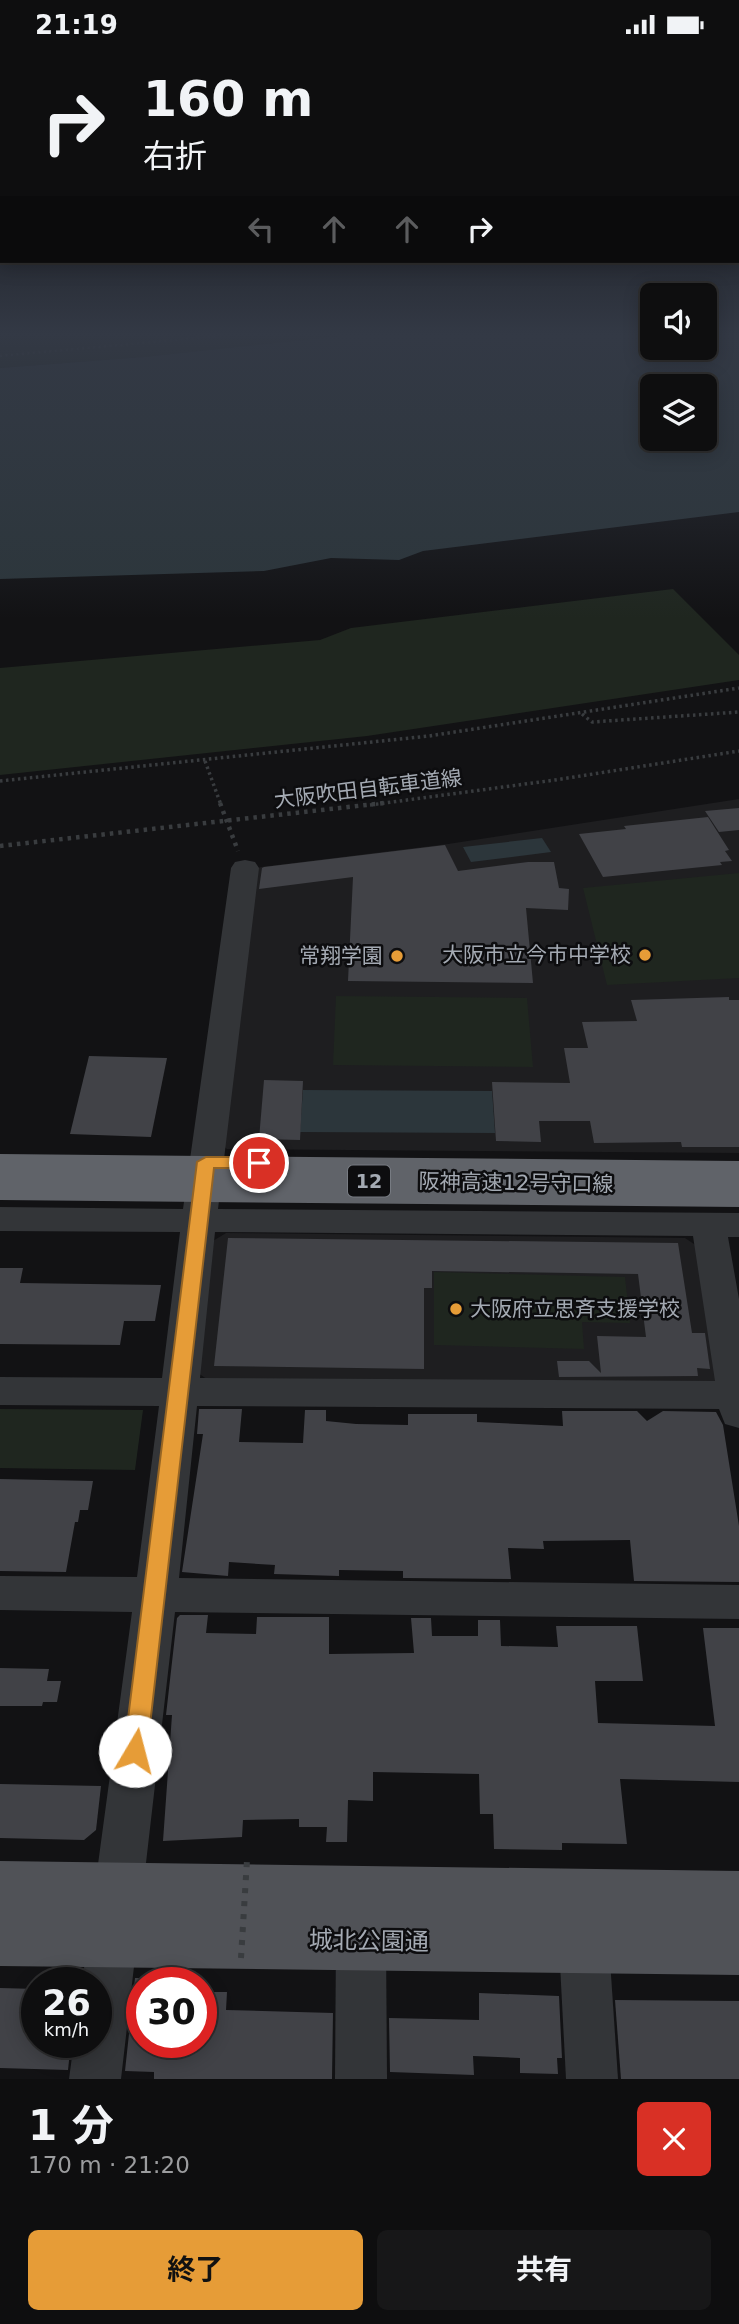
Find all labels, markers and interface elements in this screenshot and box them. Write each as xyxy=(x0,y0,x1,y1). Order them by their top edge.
text: 21:19 xyxy=(35,10,118,40)
text: 160 m xyxy=(143,71,313,128)
icon: right xyxy=(28,77,119,168)
text: 右折 xyxy=(143,137,207,175)
icon: left xyxy=(242,210,280,248)
icon: ahead xyxy=(315,210,353,248)
icon: ahead xyxy=(388,210,426,248)
icon: right xyxy=(461,210,499,248)
map controls xyxy=(640,283,717,451)
button: sound xyxy=(640,283,717,360)
button: layers xyxy=(640,374,717,451)
street label: 大阪吹田自転車道線 xyxy=(273,766,463,812)
place label: 大阪市立今市中学校 xyxy=(442,943,631,967)
place label: 常翔学園 xyxy=(299,944,383,968)
marker: 大阪市立今市中学校 xyxy=(637,947,653,963)
marker: 常翔学園 xyxy=(389,948,405,964)
pin xyxy=(229,1133,289,1193)
icon: arrive xyxy=(240,1144,278,1182)
road number: 12 xyxy=(348,1165,390,1197)
street label: 阪神高速12号守口線 xyxy=(418,1169,614,1197)
place label: 大阪府立思斉支援学校 xyxy=(470,1297,680,1321)
marker: 大阪府立思斉支援学校 xyxy=(448,1301,464,1317)
position arrow xyxy=(98,1714,172,1788)
street label: 城北公園通 xyxy=(309,1926,429,1956)
speed limit sign: 30 xyxy=(126,1967,217,2058)
text: 26 xyxy=(42,1983,91,2023)
text: km/h xyxy=(44,2019,89,2040)
text: 1 分 xyxy=(28,2101,114,2150)
button: close xyxy=(637,2102,711,2176)
text: 170 m · 21:20 xyxy=(28,2152,190,2178)
button: 終了 xyxy=(28,2230,363,2310)
button: 共有 xyxy=(377,2230,711,2310)

